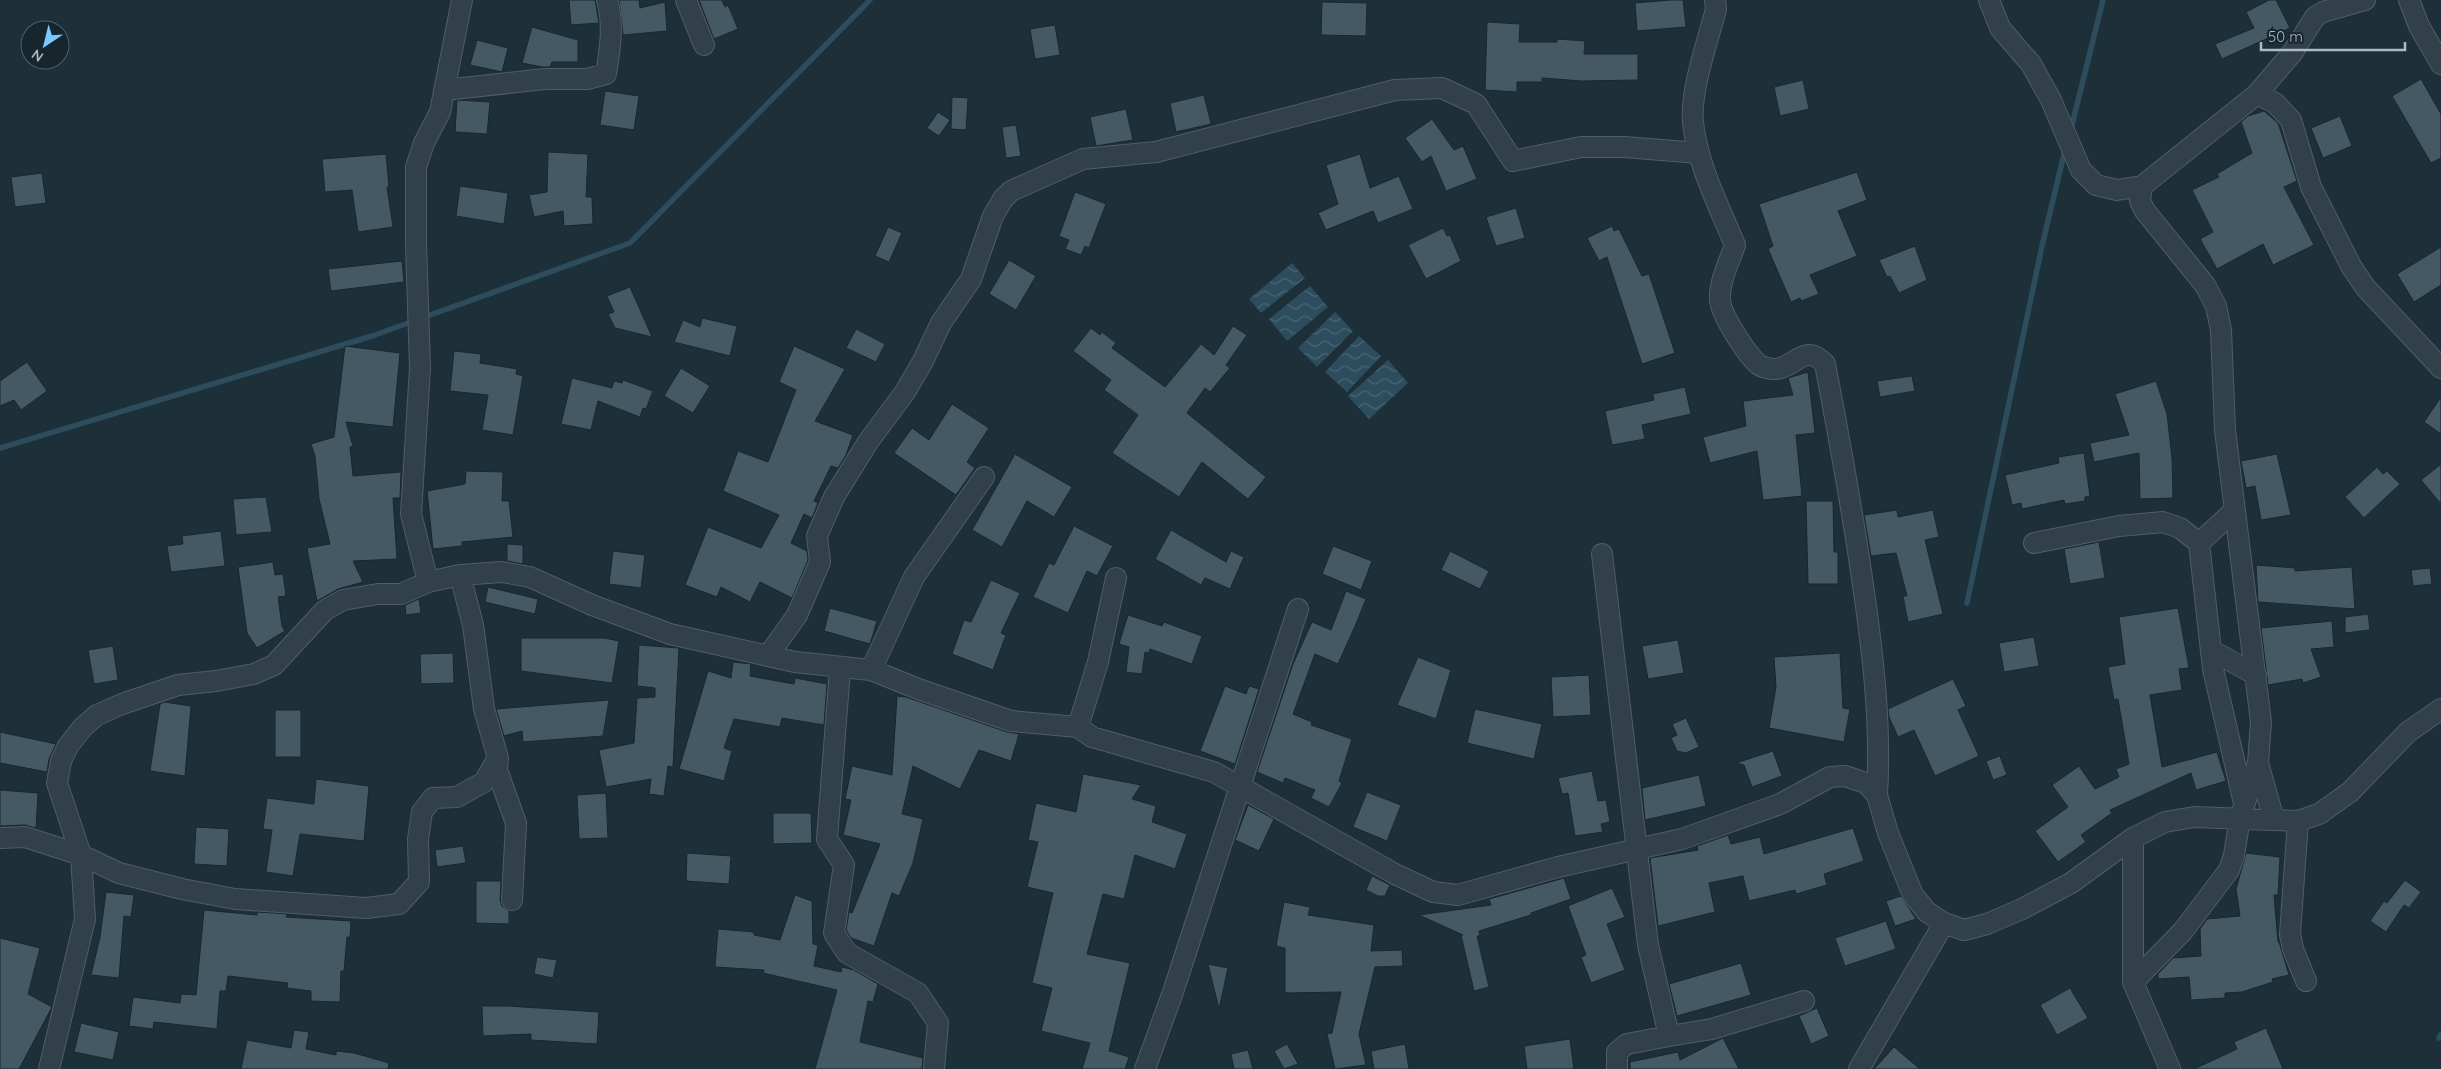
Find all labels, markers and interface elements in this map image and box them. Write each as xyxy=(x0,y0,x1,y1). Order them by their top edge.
north arrow xyxy=(20,20,70,70)
scale bar xyxy=(2261,20,2405,52)
text: 50 m xyxy=(2268,27,2303,46)
text: N xyxy=(28,45,47,66)

